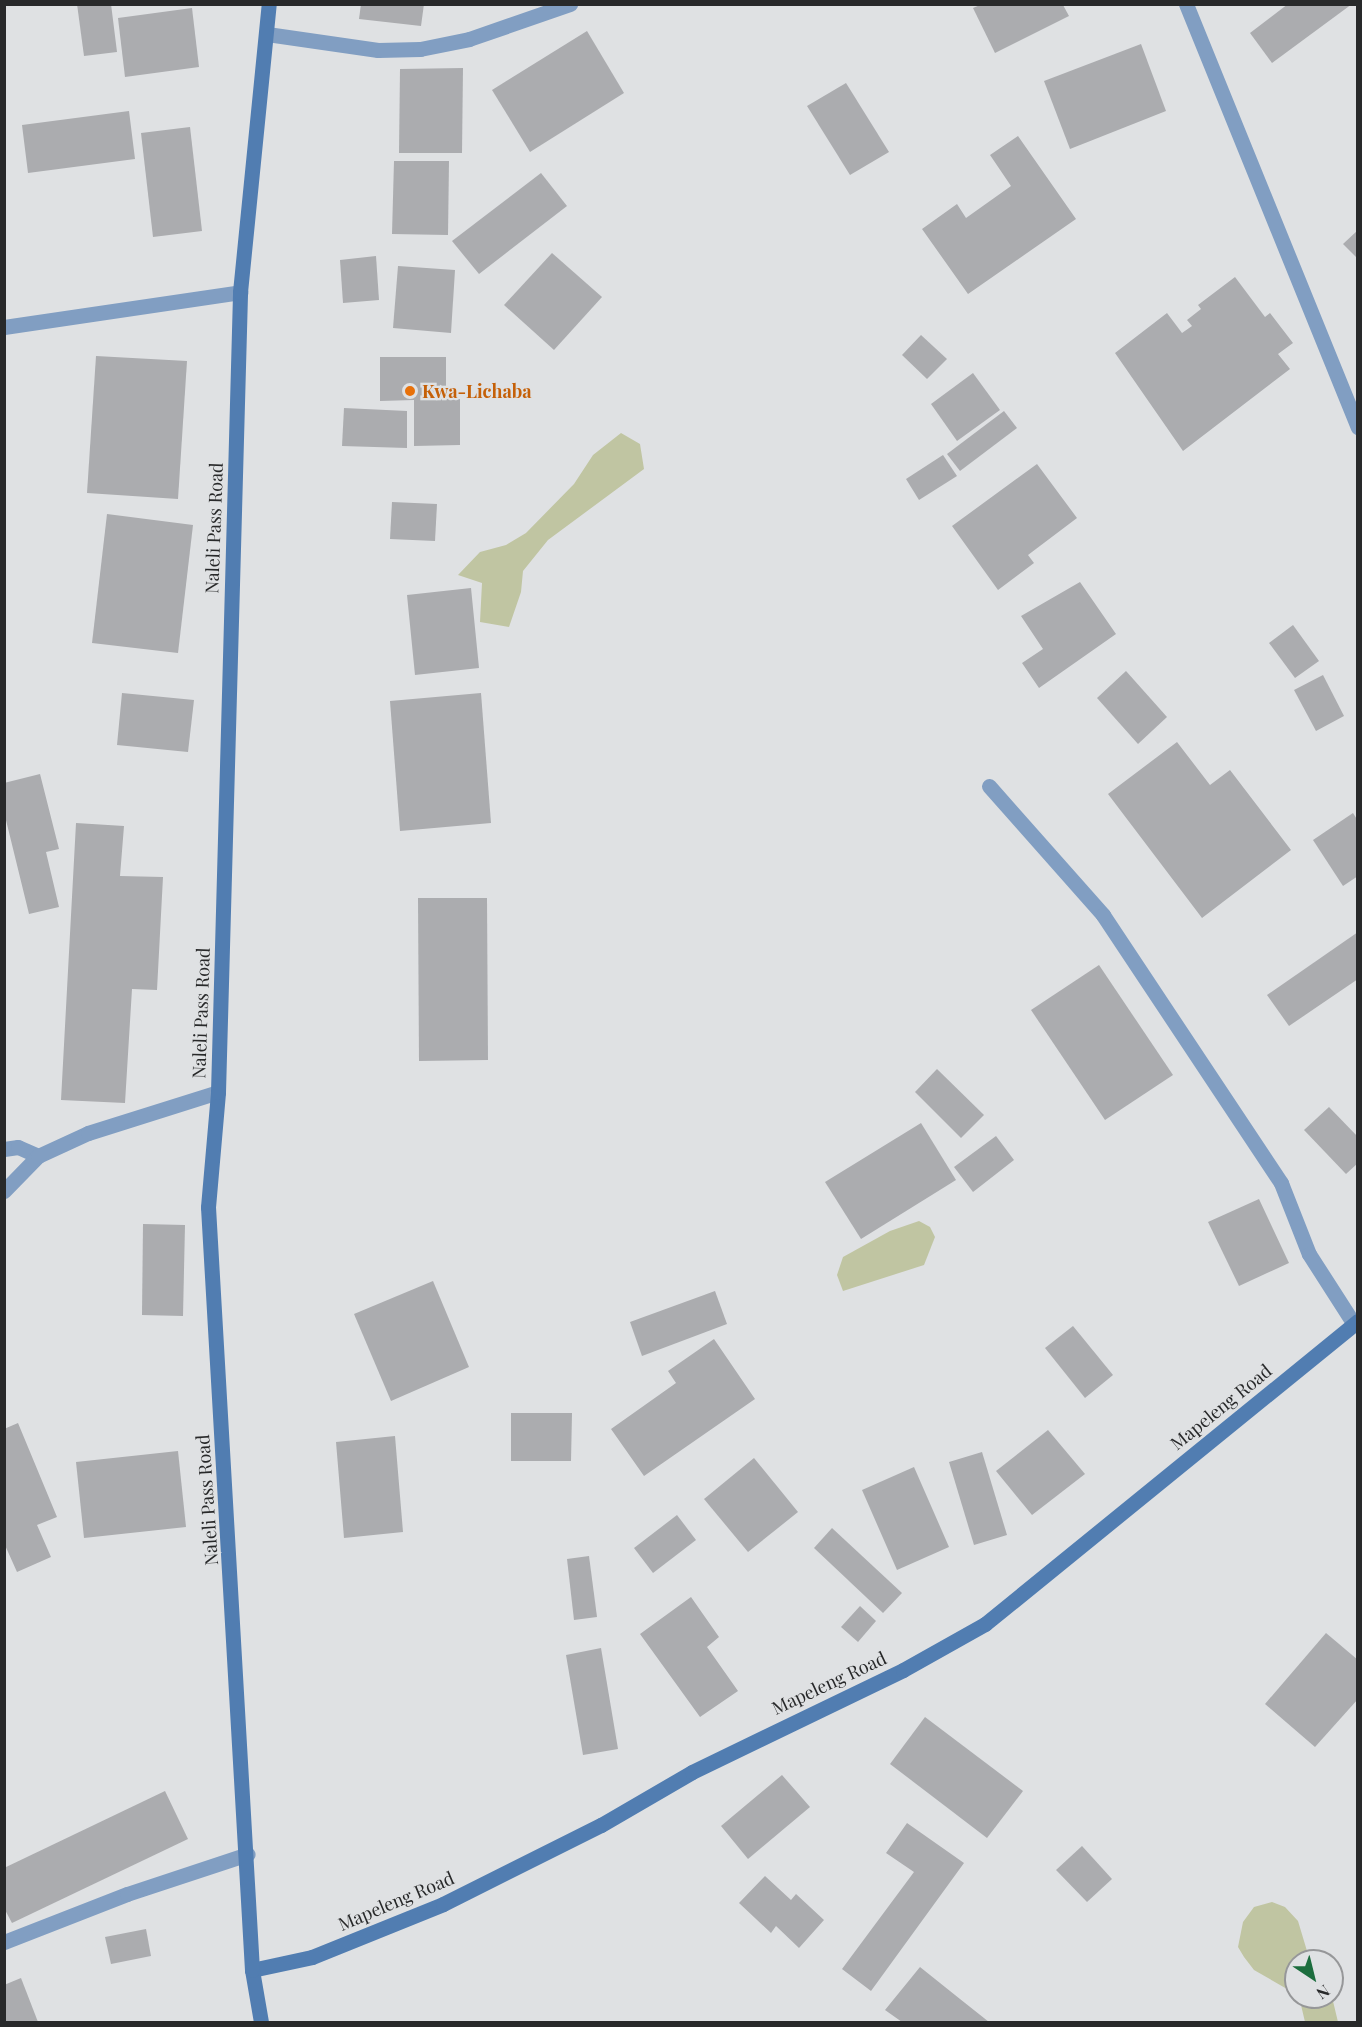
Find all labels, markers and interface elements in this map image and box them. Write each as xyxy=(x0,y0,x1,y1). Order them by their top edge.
place label: Kwa-Lichaba xyxy=(422,380,532,402)
marker: Kwa-Lichaba xyxy=(403,384,417,398)
street label: Naleli Pass Road xyxy=(201,462,227,594)
street label: Naleli Pass Road xyxy=(188,947,214,1079)
street label: Mapeleng Road xyxy=(1166,1360,1276,1454)
street label: Naleli Pass Road xyxy=(192,1434,222,1566)
street label: Mapeleng Road xyxy=(768,1647,890,1719)
street label: Mapeleng Road xyxy=(335,1867,457,1935)
north arrow xyxy=(1284,1949,1344,2009)
text: N xyxy=(1313,1981,1334,2004)

